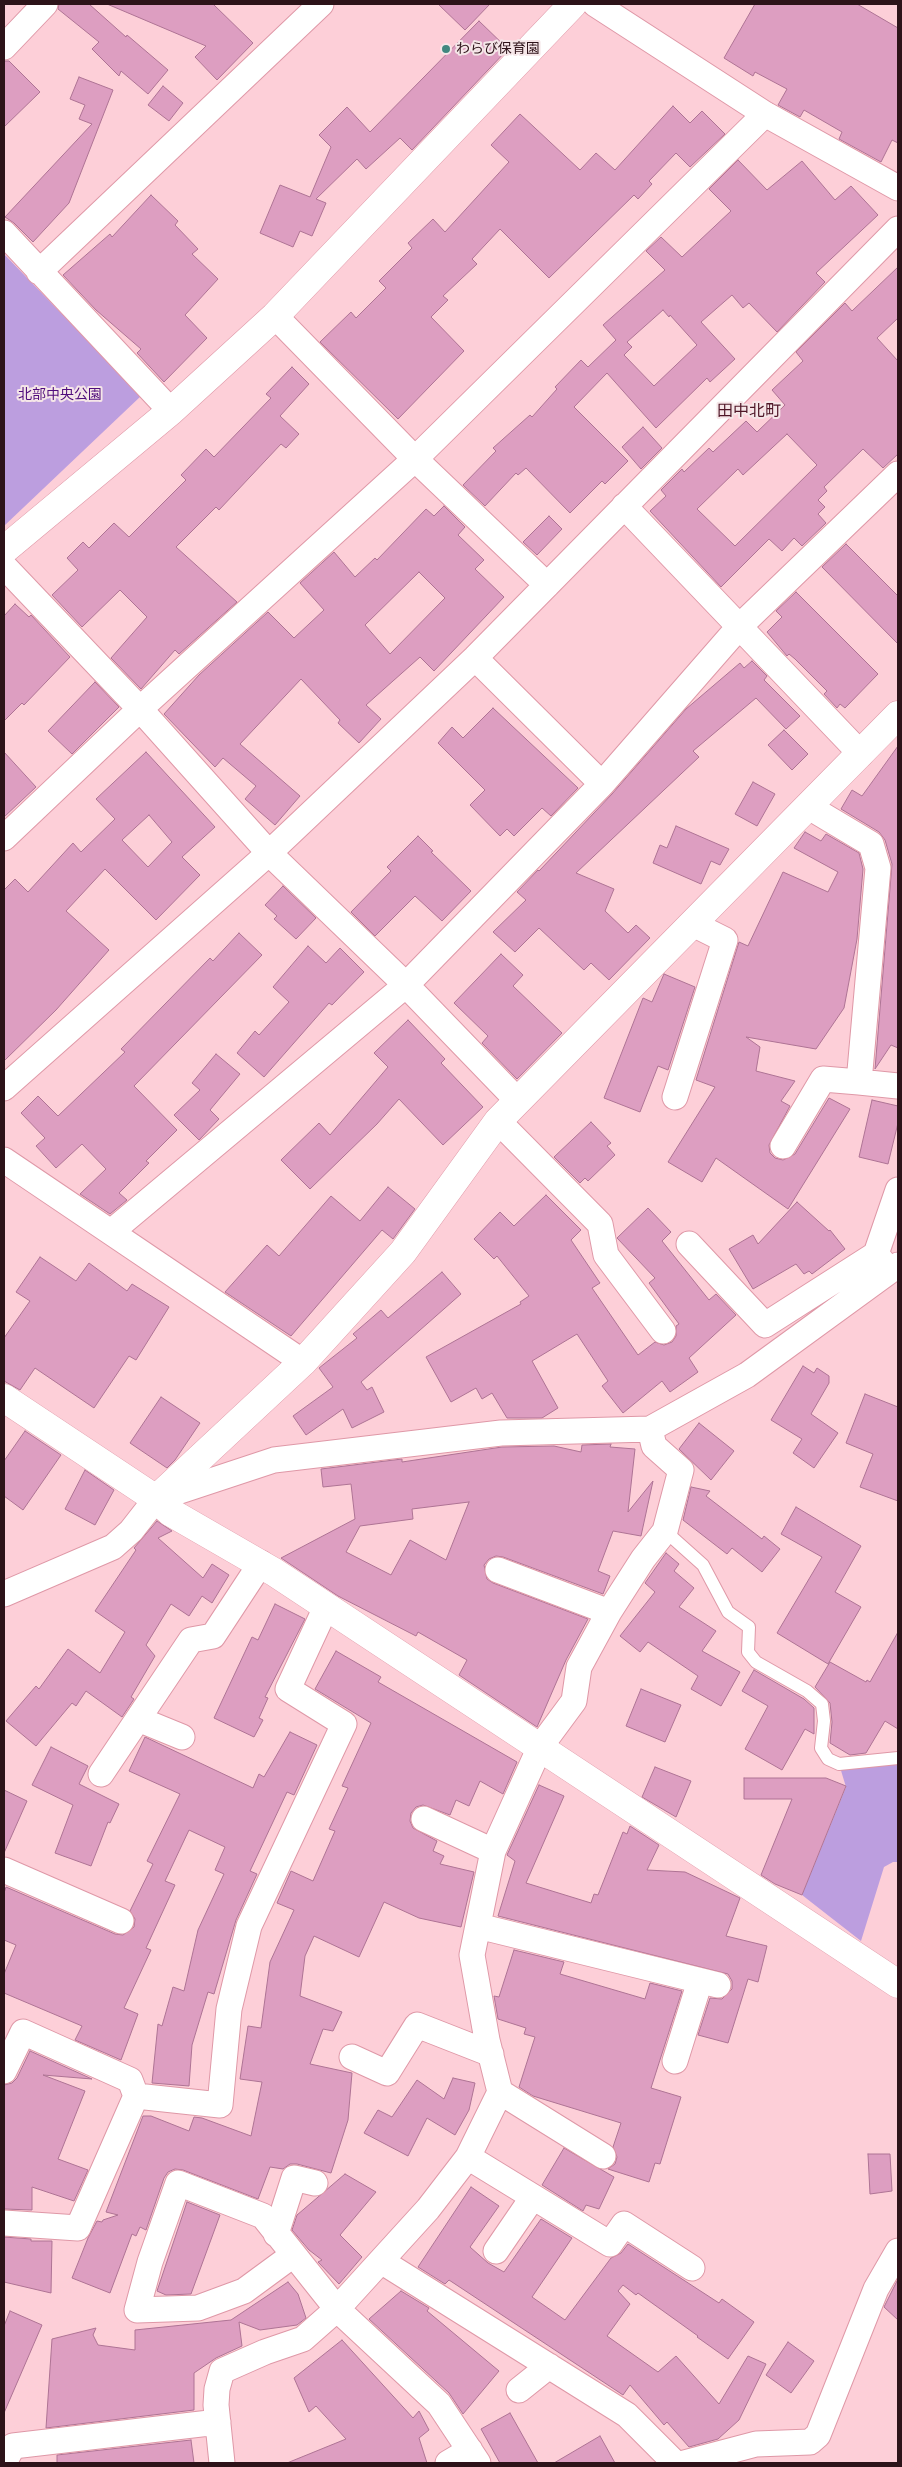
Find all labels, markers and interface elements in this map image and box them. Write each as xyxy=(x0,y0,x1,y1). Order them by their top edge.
place label: わらび保育園 xyxy=(456,41,540,57)
marker: わらび保育園 xyxy=(440,43,452,55)
park label: 北部中央公園 xyxy=(18,387,102,403)
district label: 田中北町 xyxy=(717,401,781,421)

